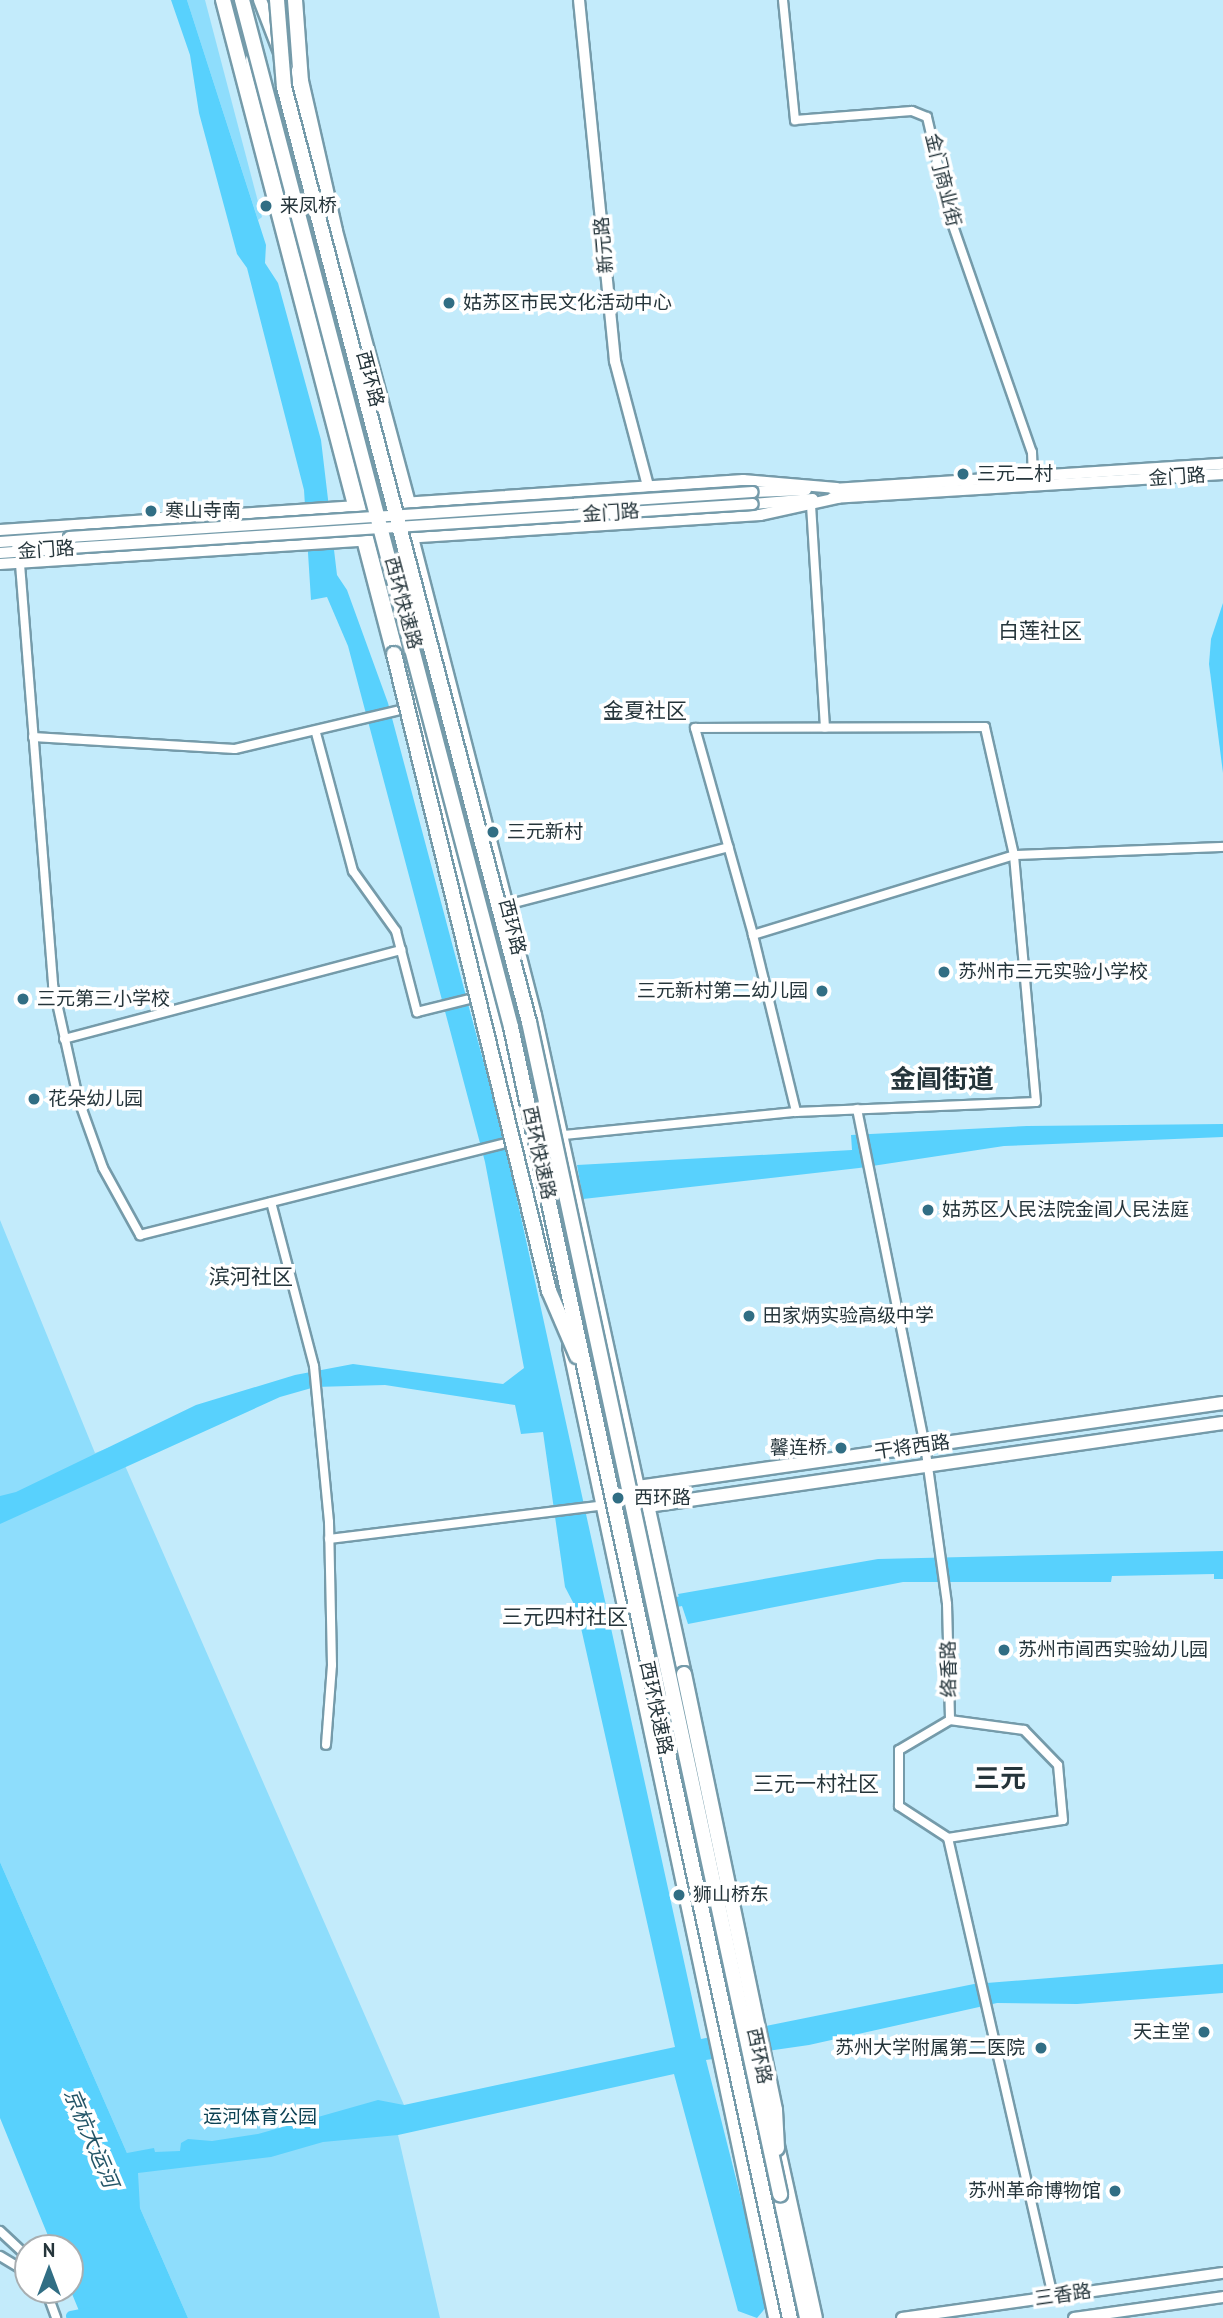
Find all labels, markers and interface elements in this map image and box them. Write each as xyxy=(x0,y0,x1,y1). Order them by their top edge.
street label: 金门商业街 xyxy=(920,131,966,229)
place label: 来凤桥 xyxy=(280,195,337,217)
marker: 来凤桥 xyxy=(258,198,274,214)
street label: 新元路 xyxy=(590,216,618,274)
place label: 姑苏区市民文化活动中心 xyxy=(463,292,672,314)
marker: 姑苏区市民文化活动中心 xyxy=(441,295,457,311)
street label: 西环路 xyxy=(352,349,388,409)
place label: 三元二村 xyxy=(977,463,1053,485)
street label: 金门路 xyxy=(1148,464,1206,490)
marker: 三元二村 xyxy=(955,466,971,482)
place label: 寒山寺南 xyxy=(165,500,241,522)
street label: 金门路 xyxy=(582,500,640,526)
marker: 寒山寺南 xyxy=(143,503,159,519)
street label: 金门路 xyxy=(17,537,75,563)
street label: 西环快速路 xyxy=(380,554,426,652)
district label: 白莲社区 xyxy=(998,618,1082,644)
district label: 金夏社区 xyxy=(603,698,687,724)
place label: 三元新村 xyxy=(507,821,583,843)
marker: 三元新村 xyxy=(485,824,501,840)
street label: 西环路 xyxy=(494,897,530,957)
place label: 苏州市三元实验小学校 xyxy=(958,961,1148,983)
marker: 苏州市三元实验小学校 xyxy=(936,964,952,980)
place label: 三元新村第二幼儿园 xyxy=(637,980,808,1002)
marker: 三元新村第二幼儿园 xyxy=(814,983,830,999)
place label: 三元第三小学校 xyxy=(37,988,170,1010)
marker: 三元第三小学校 xyxy=(15,991,31,1007)
district label: 金阊街道 xyxy=(890,1063,994,1095)
place label: 花朵幼儿园 xyxy=(48,1088,143,1110)
marker: 花朵幼儿园 xyxy=(26,1091,42,1107)
street label: 西环快速路 xyxy=(518,1104,560,1202)
place label: 姑苏区人民法院金阊人民法庭 xyxy=(942,1199,1189,1221)
marker: 姑苏区人民法院金阊人民法庭 xyxy=(920,1202,936,1218)
district label: 滨河社区 xyxy=(209,1264,293,1290)
place label: 田家炳实验高级中学 xyxy=(763,1305,934,1327)
marker: 田家炳实验高级中学 xyxy=(741,1308,757,1324)
street label: 干将西路 xyxy=(873,1430,951,1464)
place label: 馨连桥 xyxy=(770,1437,827,1459)
marker: 馨连桥 xyxy=(833,1440,849,1456)
place label: 西环路 xyxy=(634,1487,691,1509)
marker: 西环路 xyxy=(608,1488,628,1508)
district label: 三元四村社区 xyxy=(502,1604,628,1630)
place label: 苏州市阊西实验幼儿园 xyxy=(1018,1639,1208,1661)
street label: 络香路 xyxy=(937,1640,961,1698)
marker: 苏州市阊西实验幼儿园 xyxy=(996,1642,1012,1658)
street label: 西环快速路 xyxy=(635,1659,677,1757)
district label: 三元 xyxy=(974,1762,1026,1794)
district label: 三元一村社区 xyxy=(753,1771,879,1797)
place label: 狮山桥东 xyxy=(693,1884,769,1906)
marker: 狮山桥东 xyxy=(671,1887,687,1903)
place label: 天主堂 xyxy=(1133,2021,1190,2043)
marker: 天主堂 xyxy=(1196,2024,1212,2040)
street label: 西环路 xyxy=(742,2026,776,2086)
place label: 苏州大学附属第二医院 xyxy=(835,2037,1025,2059)
marker: 苏州大学附属第二医院 xyxy=(1031,2038,1051,2058)
water label: 京杭大运河 xyxy=(59,2085,123,2191)
park label: 运河体育公园 xyxy=(203,2106,317,2128)
place label: 苏州革命博物馆 xyxy=(968,2180,1101,2202)
marker: 苏州革命博物馆 xyxy=(1107,2183,1123,2199)
north arrow xyxy=(14,2234,84,2304)
text: N xyxy=(43,2238,55,2262)
street label: 三香路 xyxy=(1033,2280,1093,2310)

